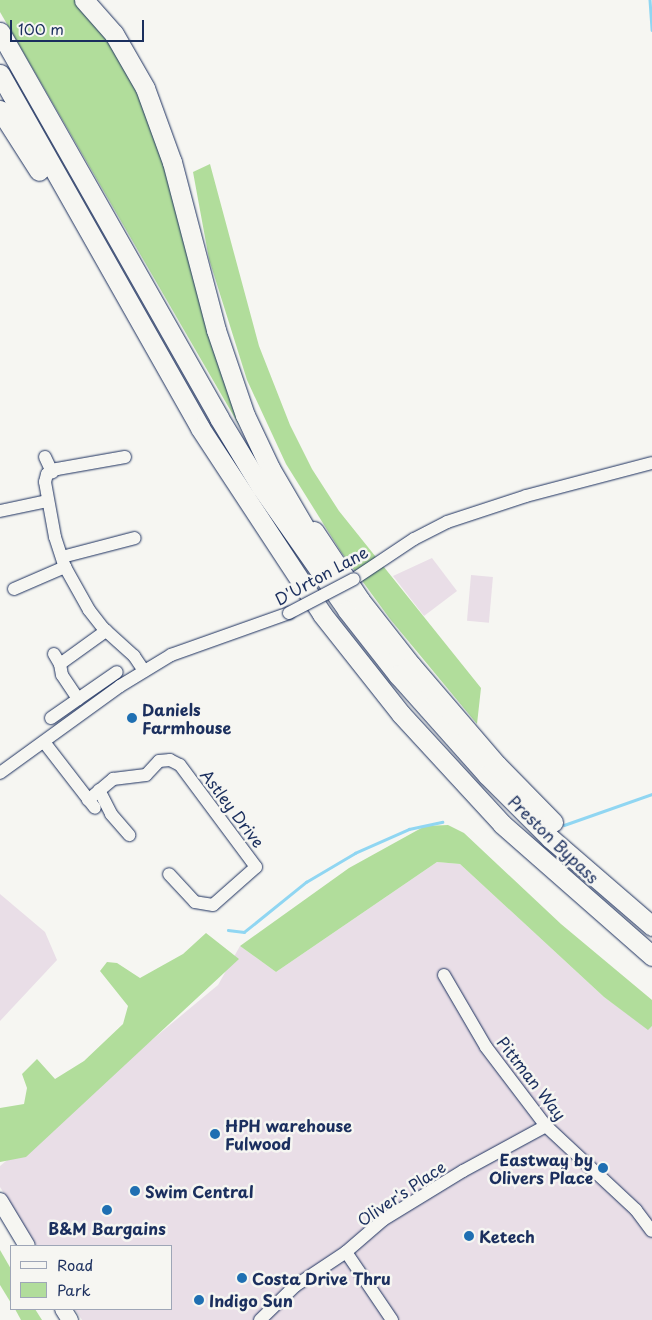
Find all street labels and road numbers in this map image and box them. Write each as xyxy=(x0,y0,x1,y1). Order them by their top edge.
street label: D'Urton Lane xyxy=(271,541,371,609)
street label: Astley Drive xyxy=(197,765,269,851)
street label: Preston Bypass xyxy=(505,791,603,887)
street label: Pittman Way xyxy=(493,1032,571,1124)
street label: Oliver's Place xyxy=(353,1156,449,1230)

